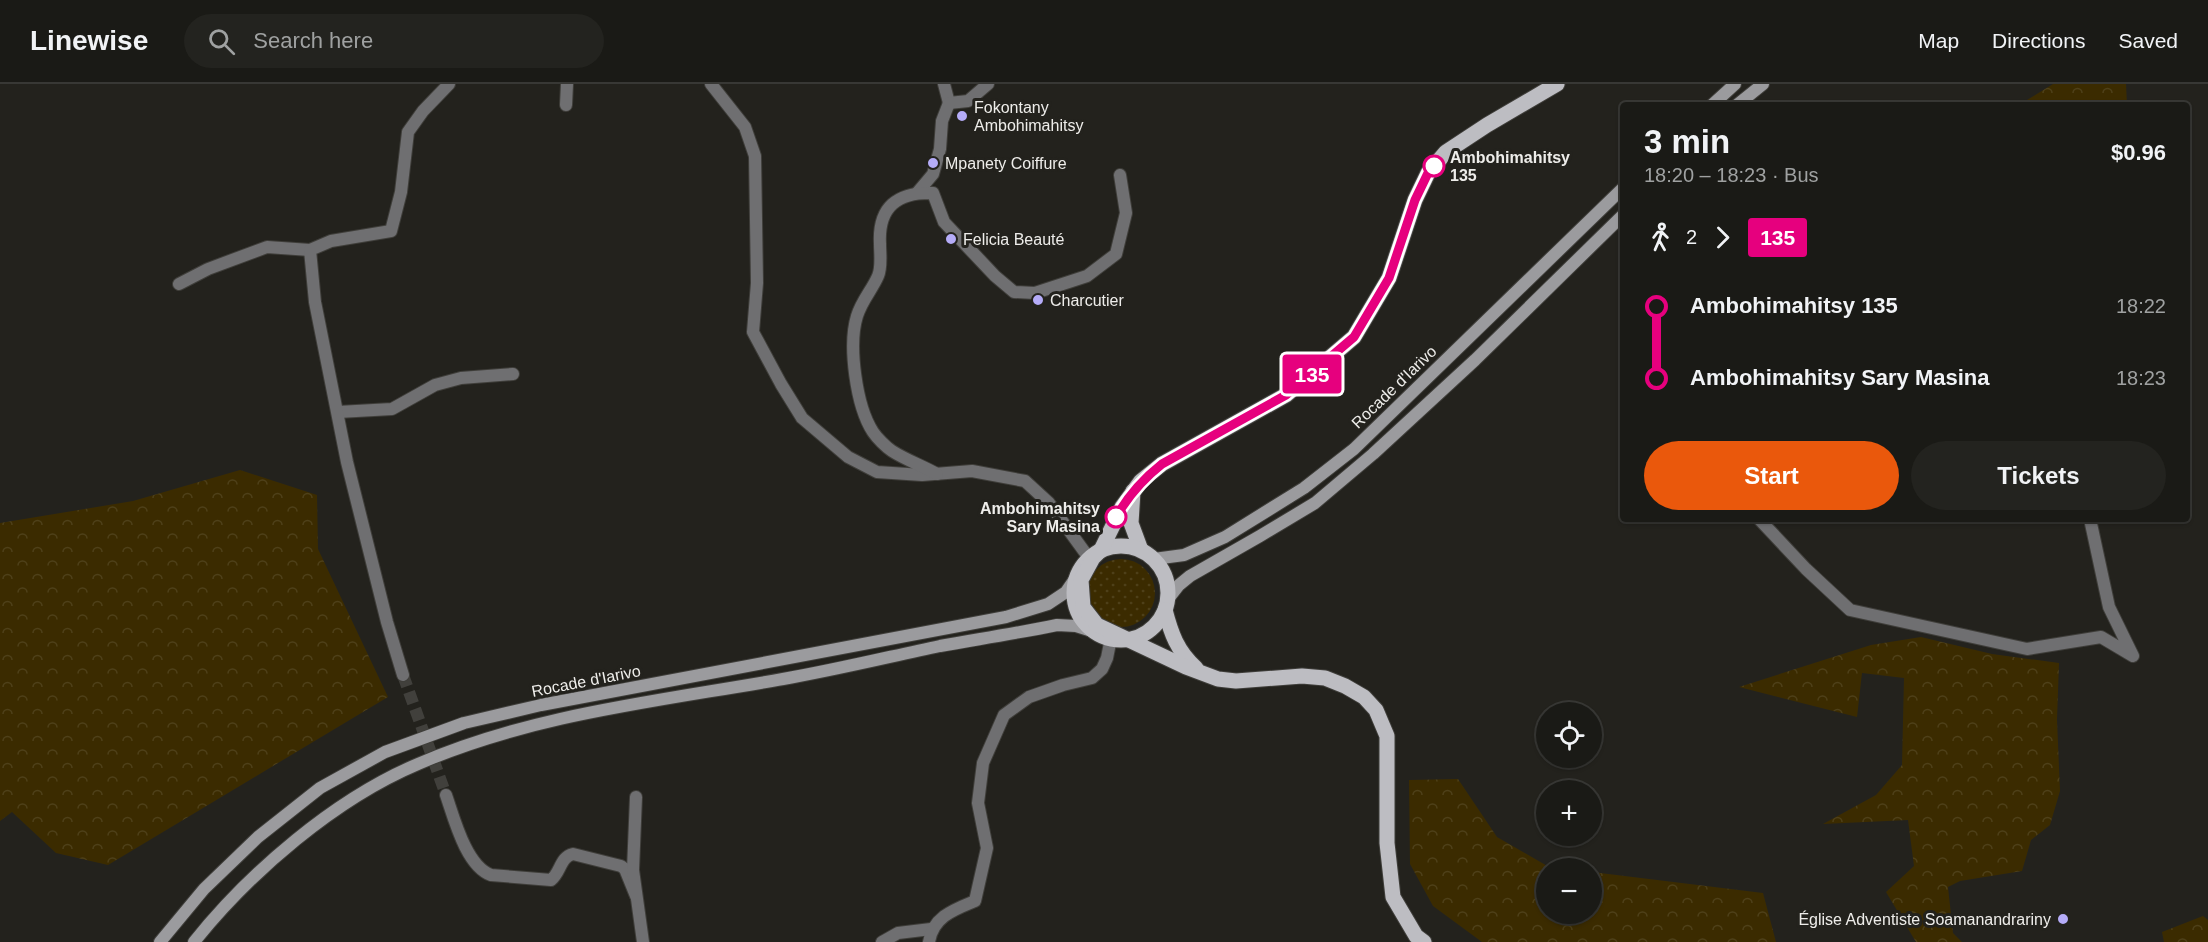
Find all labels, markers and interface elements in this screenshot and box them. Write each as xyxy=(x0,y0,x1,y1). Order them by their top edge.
search box xyxy=(184,14,604,68)
text: Linewise xyxy=(30,25,148,56)
icon: search xyxy=(205,25,238,58)
text: Search here xyxy=(253,28,373,53)
text: Map xyxy=(1918,29,1959,52)
text: Directions xyxy=(1992,29,2085,52)
text: Saved xyxy=(2118,29,2178,52)
place label: Fokontany Ambohimahitsy xyxy=(974,99,1083,134)
marker: Fokontany Ambohimahitsy xyxy=(955,109,969,123)
text: 3 min xyxy=(1644,123,1730,160)
text: $0.96 xyxy=(2111,140,2166,165)
place label: Ambohimahitsy 135 xyxy=(1450,149,1570,184)
place label: Mpanety Coiffure xyxy=(945,155,1067,172)
marker: Ambohimahitsy 135 xyxy=(1423,155,1445,177)
marker: Mpanety Coiffure xyxy=(926,156,940,170)
text: 18:20 – 18:23 · Bus xyxy=(1644,164,1819,186)
icon: walk xyxy=(1644,221,1677,254)
icon: forward xyxy=(1706,221,1739,254)
text: 2 xyxy=(1686,226,1697,248)
text: 135 xyxy=(1760,226,1795,249)
place label: Felicia Beauté xyxy=(963,231,1064,248)
marker: Felicia Beauté xyxy=(944,232,958,246)
place label: Charcutier xyxy=(1050,292,1124,309)
marker: Charcutier xyxy=(1031,293,1045,307)
text: Ambohimahitsy 135 xyxy=(1690,293,1898,318)
text: 18:22 xyxy=(2116,295,2166,317)
street label: Rocade d'Iarivo xyxy=(1348,342,1440,432)
line badge: 135 xyxy=(1278,354,1346,394)
text: 135 xyxy=(1294,363,1330,386)
text: Ambohimahitsy Sary Masina xyxy=(1690,365,1990,390)
text: 18:23 xyxy=(2116,367,2166,389)
button: Start xyxy=(1644,441,1899,510)
button: Tickets xyxy=(1911,441,2166,510)
place label: Ambohimahitsy Sary Masina xyxy=(980,500,1100,535)
marker: Ambohimahitsy Sary Masina xyxy=(1105,506,1127,528)
street label: Rocade d'Iarivo xyxy=(530,662,642,700)
map controls xyxy=(1536,702,1602,924)
button: locate xyxy=(1536,702,1602,768)
button: + xyxy=(1536,780,1602,846)
button: − xyxy=(1536,858,1602,924)
place label: Église Adventiste Soamanandrariny xyxy=(1798,910,2051,928)
marker: Église Adventiste Soamanandrariny xyxy=(2056,912,2070,926)

